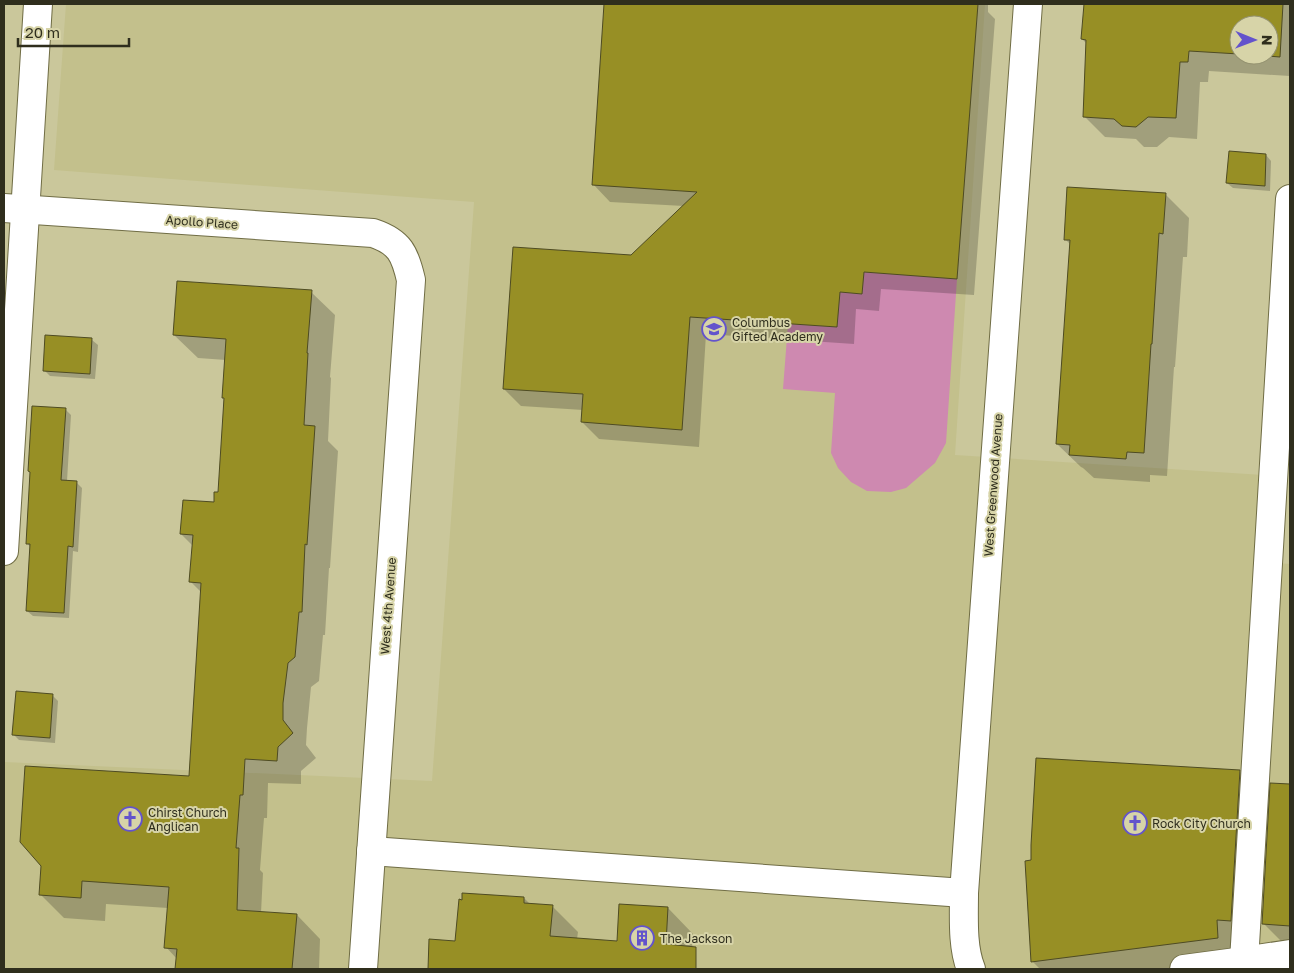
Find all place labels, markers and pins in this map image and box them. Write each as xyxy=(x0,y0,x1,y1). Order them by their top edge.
place label: Columbus Gifted Academy xyxy=(732,315,823,344)
school or university icon: Columbus Gifted Academy xyxy=(701,316,727,342)
place label: Chirst Church Anglican xyxy=(148,805,227,834)
church icon: Chirst Church Anglican xyxy=(117,806,143,832)
church icon: Rock City Church xyxy=(1122,810,1148,836)
place label: Rock City Church xyxy=(1152,816,1251,831)
building icon: The Jackson xyxy=(629,925,655,951)
place label: The Jackson xyxy=(660,931,732,946)

